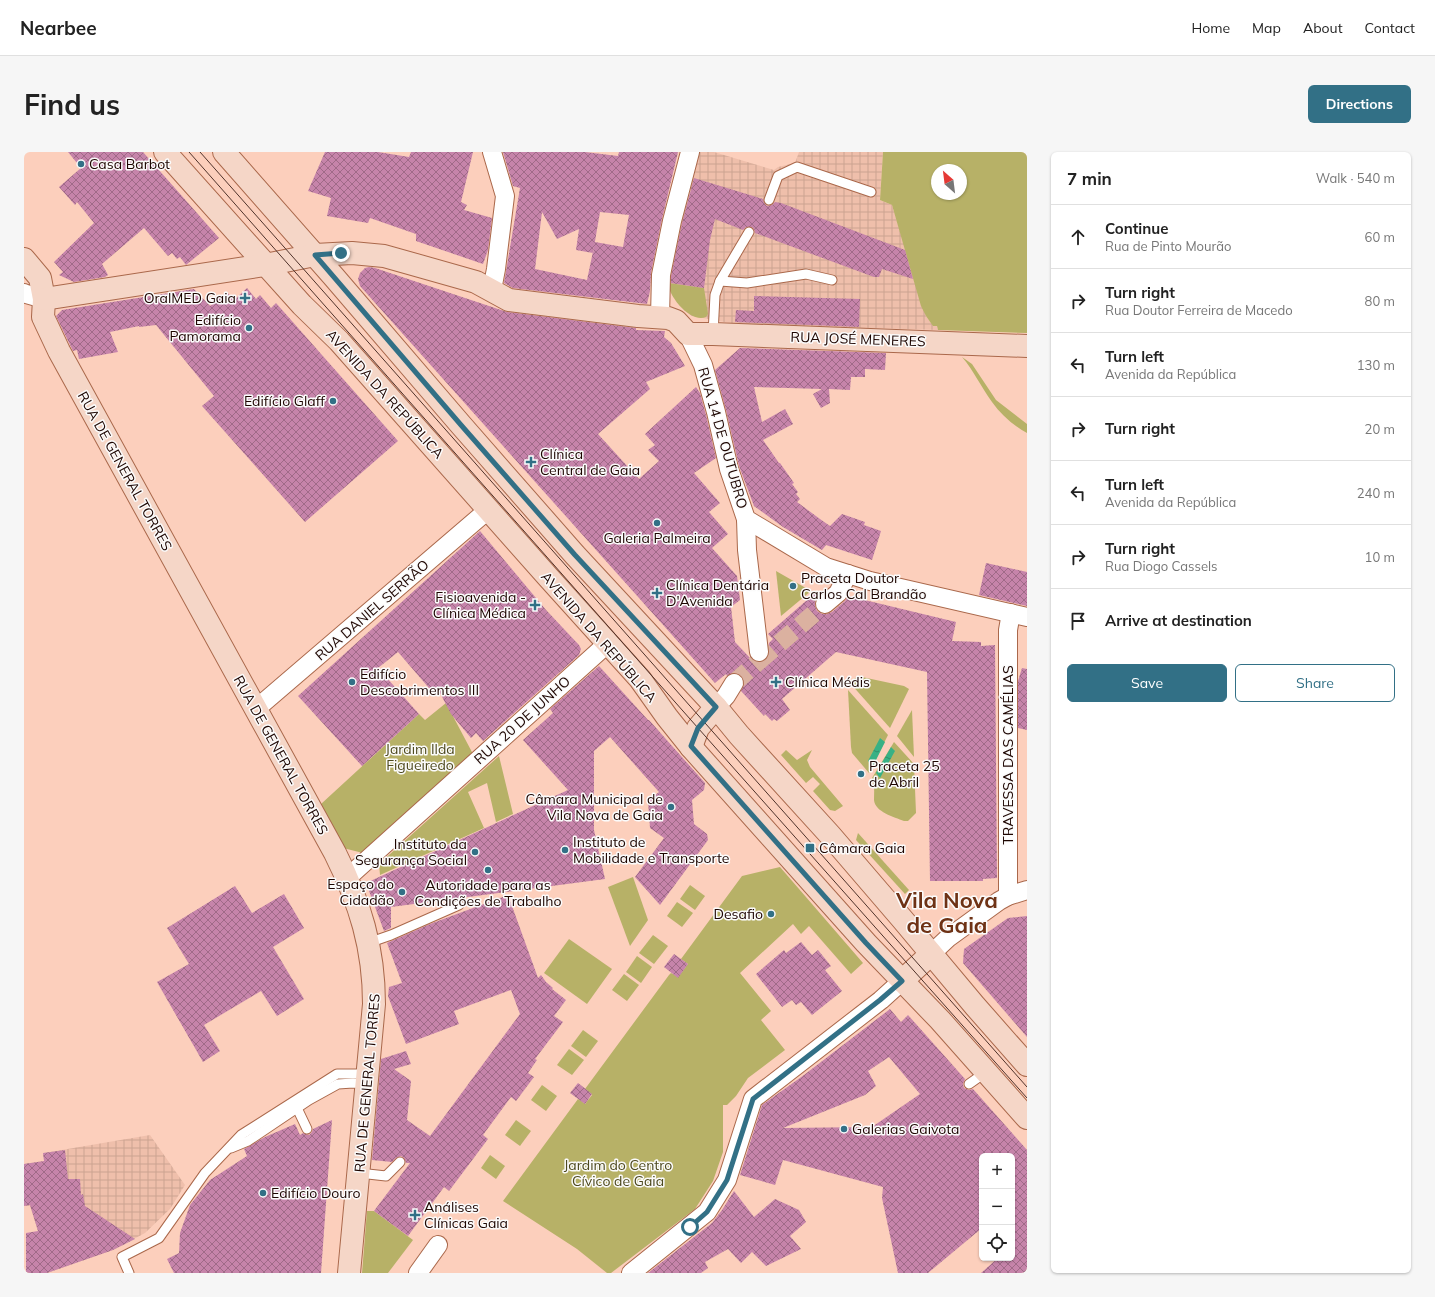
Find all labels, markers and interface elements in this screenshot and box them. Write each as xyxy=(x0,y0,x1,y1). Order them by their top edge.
text: Nearbee xyxy=(20,16,97,40)
text: Home xyxy=(1191,19,1230,37)
text: Map xyxy=(1252,19,1281,37)
text: About xyxy=(1303,19,1343,37)
text: Contact xyxy=(1365,19,1415,37)
button: Directions xyxy=(1308,85,1411,123)
text: Find us xyxy=(24,87,120,122)
place label: Casa Barbot xyxy=(89,155,170,173)
marker: Casa Barbot xyxy=(76,159,86,169)
north arrow xyxy=(931,164,967,200)
text: 7 min xyxy=(1067,168,1112,189)
text: Walk · 540 m xyxy=(1316,170,1395,186)
text: Continue xyxy=(1105,219,1168,238)
icon: ahead xyxy=(1067,226,1089,248)
text: 60 m xyxy=(1365,229,1395,245)
text: Rua de Pinto Mourão xyxy=(1105,238,1231,254)
route end xyxy=(332,244,350,262)
text: Turn right xyxy=(1105,283,1175,302)
place label: OralMED Gaia xyxy=(144,289,236,307)
icon: right xyxy=(1067,290,1089,312)
marker: OralMED Gaia xyxy=(239,292,251,304)
text: 80 m xyxy=(1365,293,1395,309)
text: Rua Doutor Ferreira de Macedo xyxy=(1105,302,1293,318)
place label: Edifício Pamorama xyxy=(169,311,241,345)
marker: Edifício Pamorama xyxy=(244,323,254,333)
street label: AVENIDA DA REPÚBLICA xyxy=(322,326,448,463)
street label: RUA JOSÉ MENERES xyxy=(790,328,926,350)
text: Turn left xyxy=(1105,347,1164,366)
icon: left xyxy=(1067,354,1089,376)
text: 130 m xyxy=(1357,357,1395,373)
street label: RUA 14 DE OUTUBRO xyxy=(694,365,752,511)
text: Avenida da República xyxy=(1105,366,1236,382)
street label: RUA DE GENERAL TORRES xyxy=(74,388,176,554)
place label: Edifício Glaff xyxy=(244,392,325,410)
marker: Edifício Glaff xyxy=(328,396,338,406)
icon: right xyxy=(1067,418,1089,440)
text: Turn right xyxy=(1105,419,1175,438)
text: 20 m xyxy=(1365,421,1395,437)
place label: Clínica Central de Gaia xyxy=(540,445,640,479)
marker: Clínica Central de Gaia xyxy=(525,456,537,468)
text: Turn left xyxy=(1105,475,1164,494)
icon: left xyxy=(1067,482,1089,504)
text: 240 m xyxy=(1357,485,1395,501)
text: Avenida da República xyxy=(1105,494,1236,510)
marker: Galeria Palmeira xyxy=(652,518,662,528)
place label: Galeria Palmeira xyxy=(603,529,711,547)
text: Turn right xyxy=(1105,539,1175,558)
icon: right xyxy=(1067,546,1089,568)
text: 10 m xyxy=(1365,549,1395,565)
street label: RUA DANIEL SERRÃO xyxy=(311,556,433,664)
text: Rua Diogo Cassels xyxy=(1105,558,1218,574)
street label: AVENIDA DA REPÚBLICA xyxy=(537,568,661,707)
place label: Praceta Doutor Carlos Cal Brandão xyxy=(801,569,926,603)
place label: Clínica Dentária D'Avenida xyxy=(666,576,769,610)
marker: Praceta Doutor Carlos Cal Brandão xyxy=(788,581,798,591)
marker: Clínica Dentária D'Avenida xyxy=(651,587,663,599)
place label: Fisioavenida - Clínica Médica xyxy=(433,588,526,622)
marker: Fisioavenida - Clínica Médica xyxy=(529,599,541,611)
icon: arrive xyxy=(1067,610,1089,632)
text: Arrive at destination xyxy=(1105,611,1252,630)
button: Save xyxy=(1067,664,1227,702)
button: Share xyxy=(1235,664,1395,702)
place label: Edifício Descobrimentos III xyxy=(360,665,479,699)
street label: TRAVESSA DAS CAMÉLIAS xyxy=(999,665,1017,845)
street label: RUA DE GENERAL TORRES xyxy=(230,672,332,838)
street label: RUA 20 DE JUNHO xyxy=(470,672,574,768)
place label: Clínica Médis xyxy=(785,673,870,691)
marker: Clínica Médis xyxy=(770,676,782,688)
marker: Edifício Descobrimentos III xyxy=(347,677,357,687)
park label: Jardim Ilda Figueiredo xyxy=(385,740,455,774)
place label: Praceta 25 de Abril xyxy=(869,757,940,791)
marker: Praceta 25 de Abril xyxy=(856,769,866,779)
place label: Câmara Municipal de Vila Nova de Gaia xyxy=(526,790,663,824)
marker: Câmara Municipal de Vila Nova de Gaia xyxy=(666,802,676,812)
place label: Instituto de Mobilidade e Transporte xyxy=(573,833,729,867)
place label: Instituto da Segurança Social xyxy=(355,835,467,869)
place label: Câmara Gaia xyxy=(819,839,905,857)
marker: Câmara Gaia xyxy=(804,842,816,854)
marker: Instituto de Mobilidade e Transporte xyxy=(560,845,570,855)
marker: Instituto da Segurança Social xyxy=(470,847,480,857)
marker: Autoridade para as Condições de Trabalho xyxy=(483,865,493,875)
place label: Espaço do Cidadão xyxy=(327,875,394,909)
place label: Autoridade para as Condições de Trabalho xyxy=(415,876,561,910)
district label: Vila Nova de Gaia xyxy=(895,886,998,939)
marker: Espaço do Cidadão xyxy=(397,887,407,897)
place label: Desafio xyxy=(714,905,763,923)
marker: Desafio xyxy=(766,909,776,919)
street label: RUA DE GENERAL TORRES xyxy=(350,993,384,1173)
place label: Galerias Gaivota xyxy=(852,1120,960,1138)
marker: Galerias Gaivota xyxy=(839,1124,849,1134)
map controls xyxy=(979,1153,1015,1261)
button: + xyxy=(979,1153,1015,1189)
park label: Jardim do Centro Cívico de Gaia xyxy=(564,1156,672,1190)
place label: Edifício Douro xyxy=(271,1184,360,1202)
marker: Edifício Douro xyxy=(258,1188,268,1198)
button: − xyxy=(979,1189,1015,1225)
place label: Análises Clínicas Gaia xyxy=(424,1198,508,1232)
marker: Análises Clínicas Gaia xyxy=(409,1209,421,1221)
route start xyxy=(681,1218,699,1236)
button: locate xyxy=(979,1225,1015,1261)

